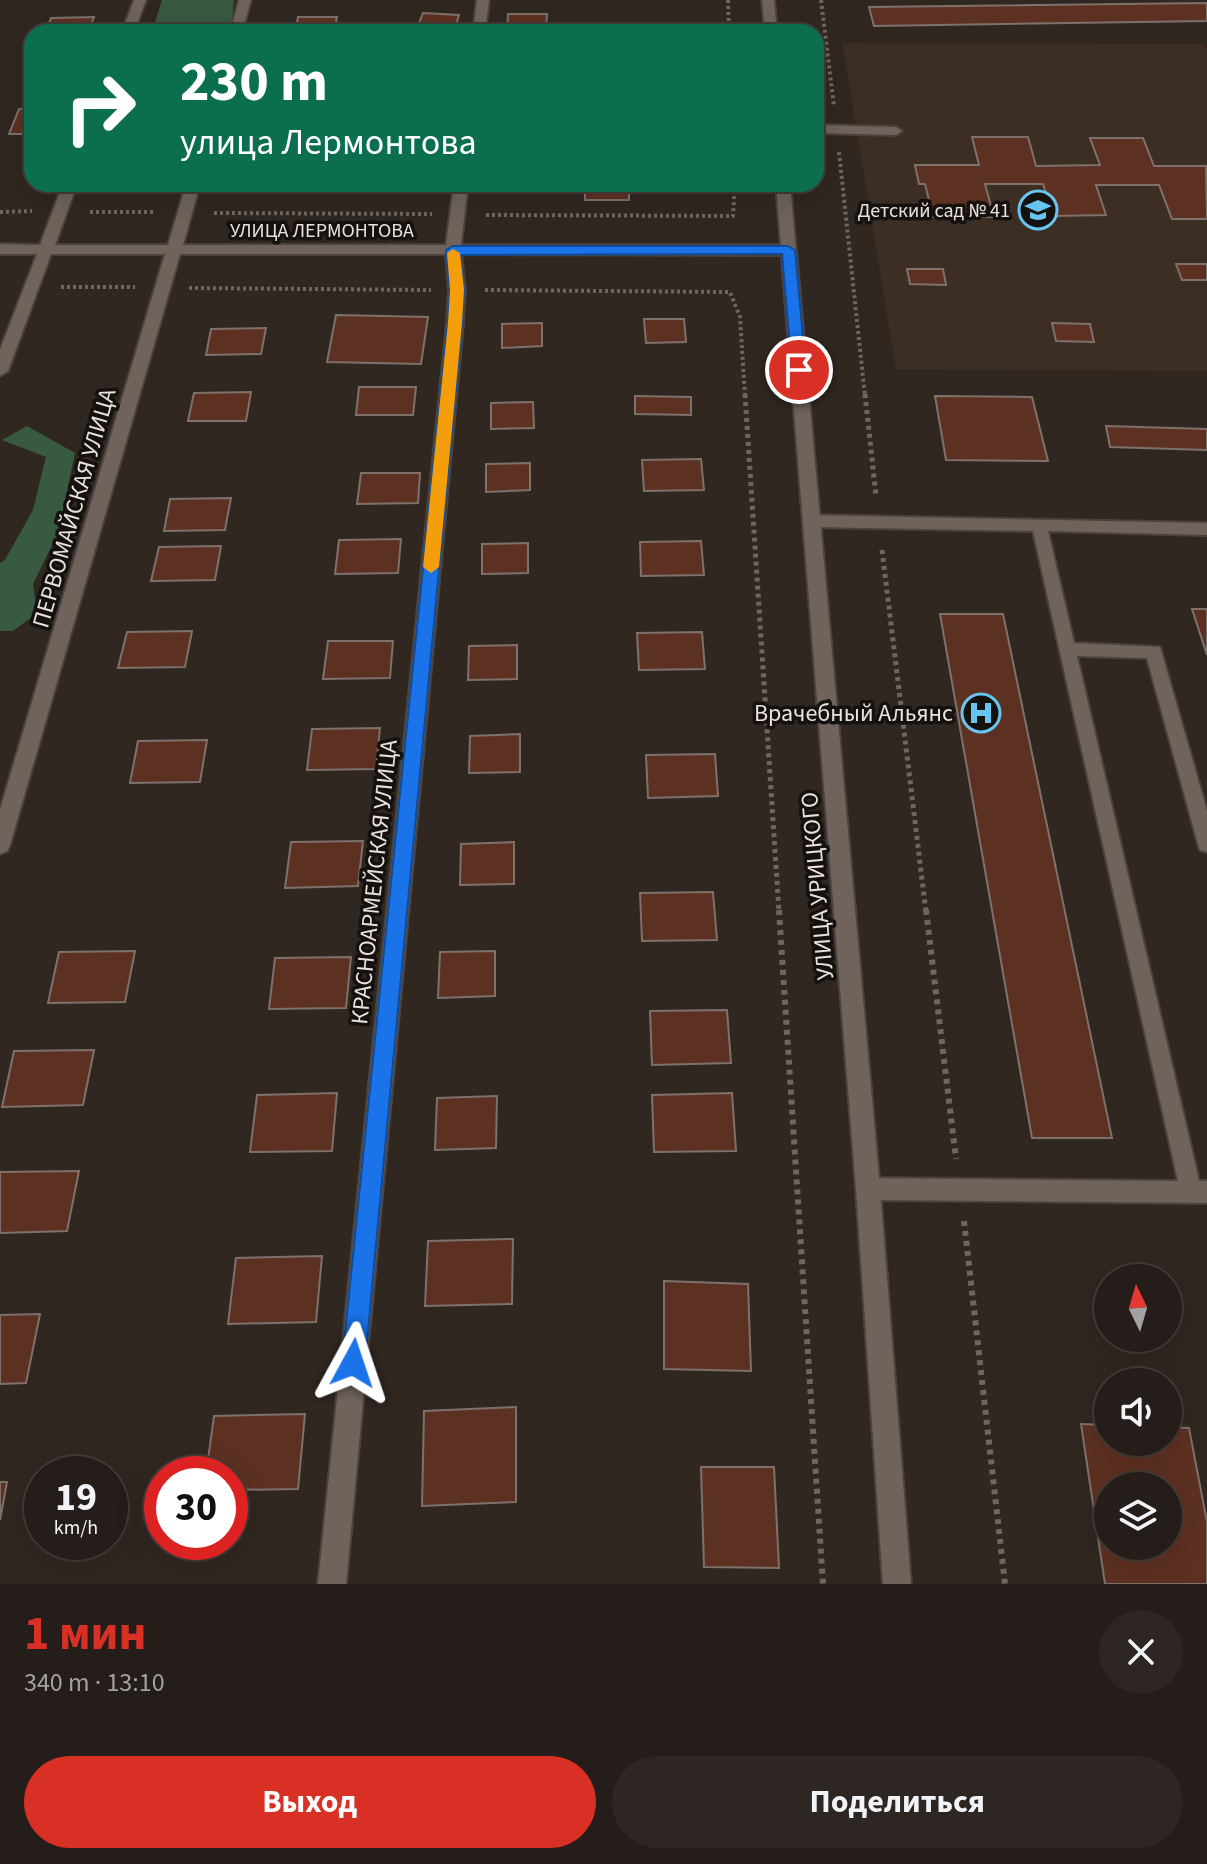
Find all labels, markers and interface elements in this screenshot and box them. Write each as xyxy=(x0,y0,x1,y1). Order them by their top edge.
text: 230 m xyxy=(180,43,328,122)
icon: right xyxy=(48,56,152,160)
text: улица Лермонтова xyxy=(180,117,477,168)
school or university icon: Детский сад № 41 xyxy=(1017,189,1059,231)
place label: Детский сад № 41 xyxy=(857,197,1010,225)
street label: УЛИЦА ЛЕРМОНТОВА xyxy=(230,217,414,245)
pin xyxy=(765,336,833,404)
icon: arrive xyxy=(777,348,821,392)
street label: ПЕРВОМАЙСКАЯ УЛИЦА xyxy=(24,384,125,632)
hospital icon: Врачебный Альянс xyxy=(960,692,1002,734)
place label: Врачебный Альянс xyxy=(754,696,953,731)
street label: КРАСНОАРМЕЙСКАЯ УЛИЦА xyxy=(342,738,407,1026)
street label: УЛИЦА УРИЦКОГО xyxy=(792,791,843,981)
north arrow xyxy=(1094,1264,1182,1352)
map controls xyxy=(1094,1264,1182,1560)
position arrow xyxy=(311,1321,395,1405)
button: sound xyxy=(1094,1368,1182,1456)
speed limit sign: 30 xyxy=(144,1456,248,1560)
text: 19 xyxy=(55,1469,97,1526)
button: layers xyxy=(1094,1472,1182,1560)
text: km/h xyxy=(54,1514,98,1542)
text: 1 мин xyxy=(24,1600,147,1668)
button: close xyxy=(1099,1610,1183,1694)
text: 340 m · 13:10 xyxy=(24,1664,165,1701)
button: Выход xyxy=(24,1756,596,1848)
button: Поделиться xyxy=(612,1756,1183,1848)

